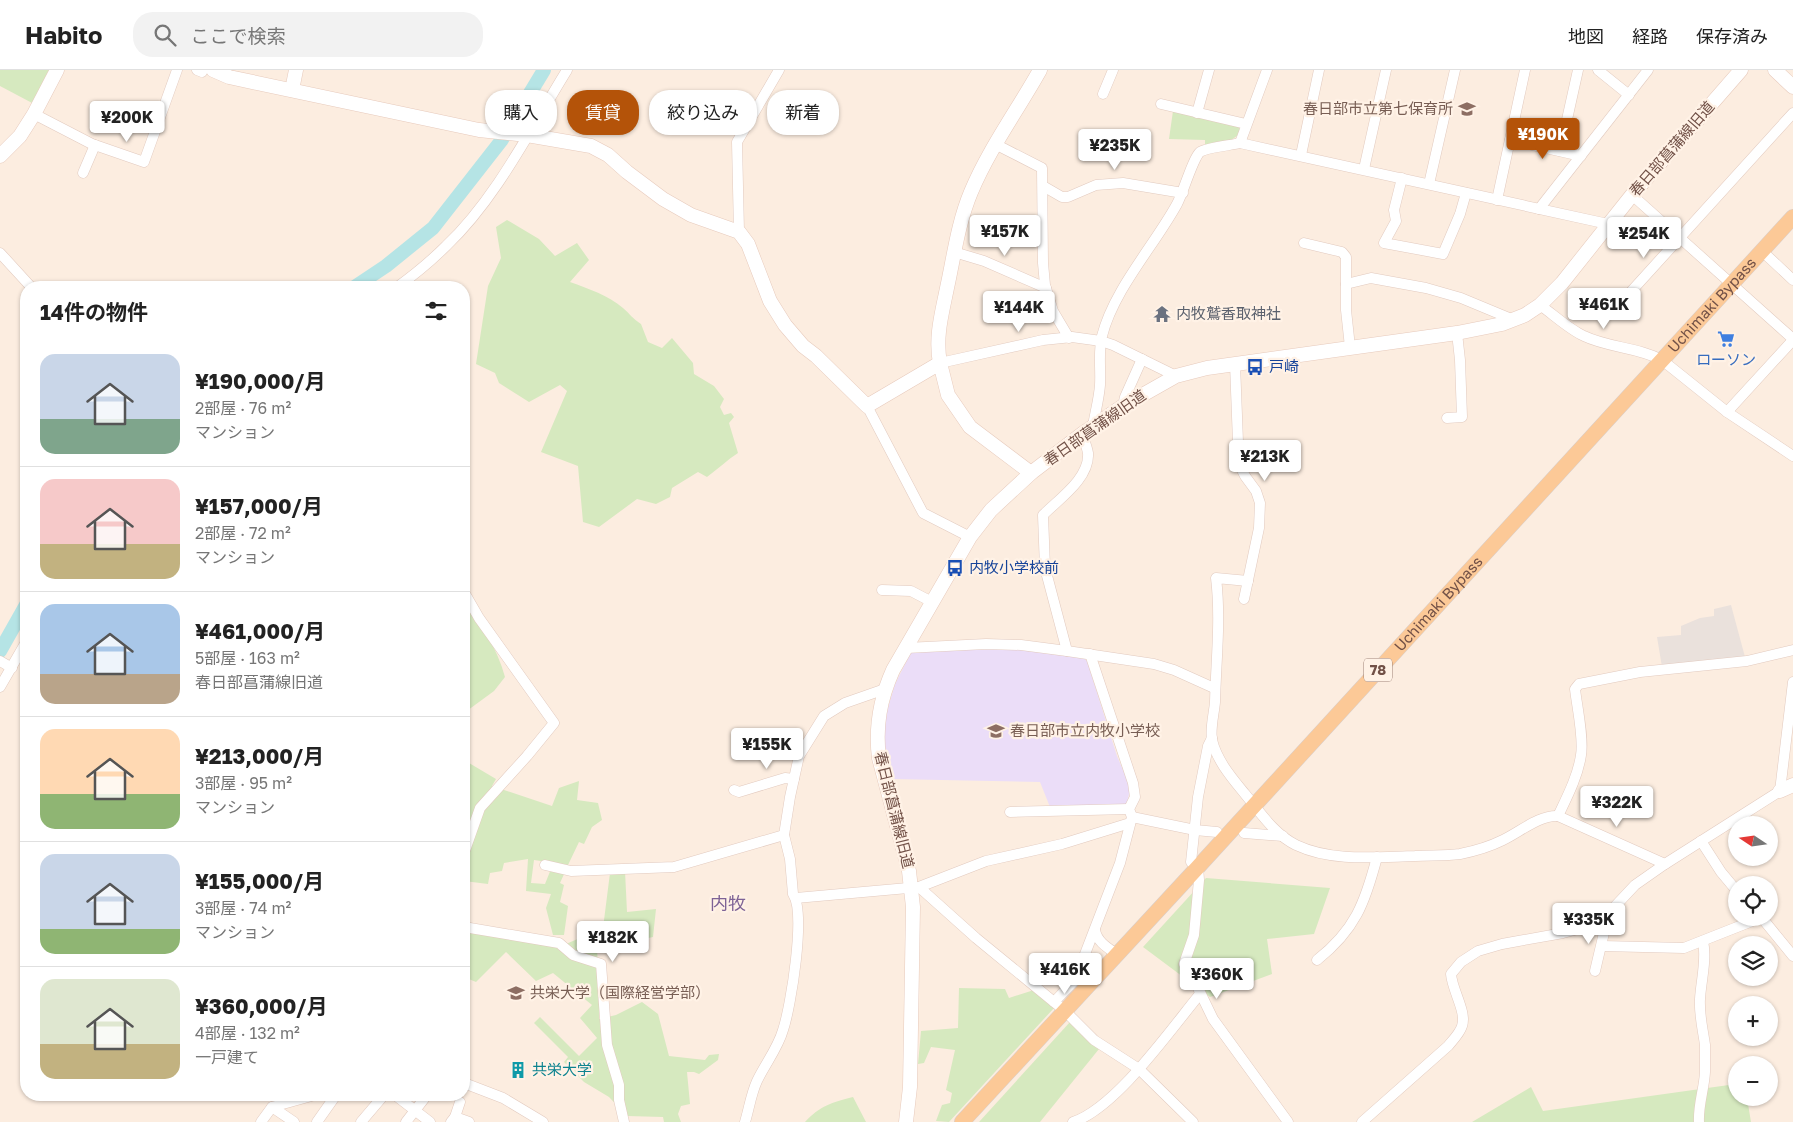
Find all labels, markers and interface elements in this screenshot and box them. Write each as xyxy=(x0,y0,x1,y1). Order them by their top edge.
search box xyxy=(133,12,483,57)
text: Habito xyxy=(25,20,103,49)
icon: search xyxy=(151,21,179,49)
text: ここで検索 xyxy=(191,24,286,47)
text: 地図 xyxy=(1568,25,1604,47)
text: 経路 xyxy=(1632,25,1668,47)
text: 保存済み xyxy=(1696,25,1768,47)
chip: 購入 xyxy=(485,90,557,135)
chip: 賃貸 xyxy=(567,90,639,135)
chip: 絞り込み xyxy=(649,90,757,135)
chip: 新着 xyxy=(767,90,839,135)
street label: 春日部菖蒲線旧道 xyxy=(1625,97,1717,200)
place label: 春日部市立第七保育所 xyxy=(1303,99,1453,117)
school or university icon: 春日部市立第七保育所 xyxy=(1457,99,1477,119)
pin: ¥200K xyxy=(92,100,162,143)
text: ¥200K xyxy=(101,107,153,127)
pin: ¥190K xyxy=(1508,118,1578,160)
text: ¥190K xyxy=(1518,124,1568,144)
pin: ¥235K xyxy=(1080,128,1150,171)
text: ¥235K xyxy=(1089,135,1141,155)
pin: ¥157K xyxy=(970,214,1040,257)
pin: ¥254K xyxy=(1609,216,1679,259)
text: ¥157K xyxy=(981,221,1029,241)
text: ¥254K xyxy=(1618,223,1670,243)
street label: Uchimaki Bypass xyxy=(1664,253,1759,356)
pin: ¥461K xyxy=(1569,288,1639,330)
pin: ¥144K xyxy=(984,290,1054,333)
text: ¥461K xyxy=(1579,294,1629,314)
icon: filters xyxy=(422,297,450,325)
text: ¥144K xyxy=(994,297,1044,317)
text: 14件の物件 xyxy=(40,299,148,325)
temple icon: 内牧鷲香取神社 xyxy=(1152,304,1172,324)
place label: 内牧鷲香取神社 xyxy=(1176,304,1281,322)
supermarket icon: ローソン xyxy=(1716,329,1736,349)
place label: ローソン xyxy=(1696,350,1756,368)
bus stop icon: 戸崎 xyxy=(1245,357,1265,377)
place label: 戸崎 xyxy=(1269,357,1299,375)
text: ¥190,000/月 xyxy=(195,368,325,394)
icon: home xyxy=(80,374,140,434)
street label: 春日部菖蒲線旧道 xyxy=(1040,385,1149,469)
text: 2部屋 · 76 m² xyxy=(195,398,291,418)
text: マンション xyxy=(195,422,275,442)
pin: ¥213K xyxy=(1230,440,1300,482)
text: ¥213K xyxy=(1240,446,1290,466)
text: ¥157,000/月 xyxy=(195,493,323,519)
icon: home xyxy=(80,499,140,559)
text: 2部屋 · 72 m² xyxy=(195,523,291,543)
text: マンション xyxy=(195,547,275,567)
street label: Uchimaki Bypass xyxy=(1390,552,1486,655)
bus stop icon: 内牧小学校前 xyxy=(945,558,965,578)
place label: 内牧小学校前 xyxy=(969,558,1059,576)
text: ¥461,000/月 xyxy=(195,618,325,644)
icon: home xyxy=(80,624,140,684)
text: 5部屋 · 163 m² xyxy=(195,648,300,668)
road number: 78 xyxy=(1364,658,1392,682)
text: 春日部菖蒲線旧道 xyxy=(195,672,323,692)
school or university icon: 春日部市立内牧小学校 xyxy=(986,721,1006,741)
place label: 春日部市立内牧小学校 xyxy=(1010,721,1160,739)
pin: ¥155K xyxy=(732,728,802,770)
text: ¥155K xyxy=(742,734,792,754)
text: ¥213,000/月 xyxy=(195,743,324,769)
icon: home xyxy=(80,749,140,809)
street label: 春日部菖蒲線旧道 xyxy=(872,749,918,870)
text: 3部屋 · 95 m² xyxy=(195,773,292,793)
pin: ¥322K xyxy=(1582,786,1652,828)
text: ¥322K xyxy=(1591,792,1643,812)
text: マンション xyxy=(195,797,275,817)
north arrow xyxy=(1728,816,1778,866)
map controls xyxy=(1728,816,1778,1106)
text: ¥155,000/月 xyxy=(195,868,324,894)
icon: home xyxy=(80,874,140,934)
button: locate xyxy=(1728,876,1778,926)
district label: 内牧 xyxy=(710,892,746,914)
text: 3部屋 · 74 m² xyxy=(195,898,291,918)
pin: ¥335K xyxy=(1554,902,1624,945)
text: ¥335K xyxy=(1563,909,1615,929)
pin: ¥182K xyxy=(578,920,648,963)
text: マンション xyxy=(195,922,275,942)
text: ¥182K xyxy=(588,927,638,947)
button: layers xyxy=(1728,936,1778,986)
pin: ¥416K xyxy=(1030,952,1100,995)
pin: ¥360K xyxy=(1182,958,1252,1000)
text: ¥416K xyxy=(1040,959,1090,979)
text: ¥360K xyxy=(1191,964,1243,984)
school or university icon: 共栄大学（国際経営学部） xyxy=(506,983,526,1003)
place label: 共栄大学（国際経営学部） xyxy=(530,983,710,1001)
text: ¥360,000/月 xyxy=(195,993,327,1019)
button: + xyxy=(1728,996,1778,1046)
icon: home xyxy=(80,999,140,1059)
text: 4部屋 · 132 m² xyxy=(195,1023,300,1043)
text: 一戸建て xyxy=(195,1047,259,1067)
button: − xyxy=(1728,1056,1778,1106)
building icon: 共栄大学 xyxy=(508,1060,528,1080)
place label: 共栄大学 xyxy=(532,1060,592,1078)

